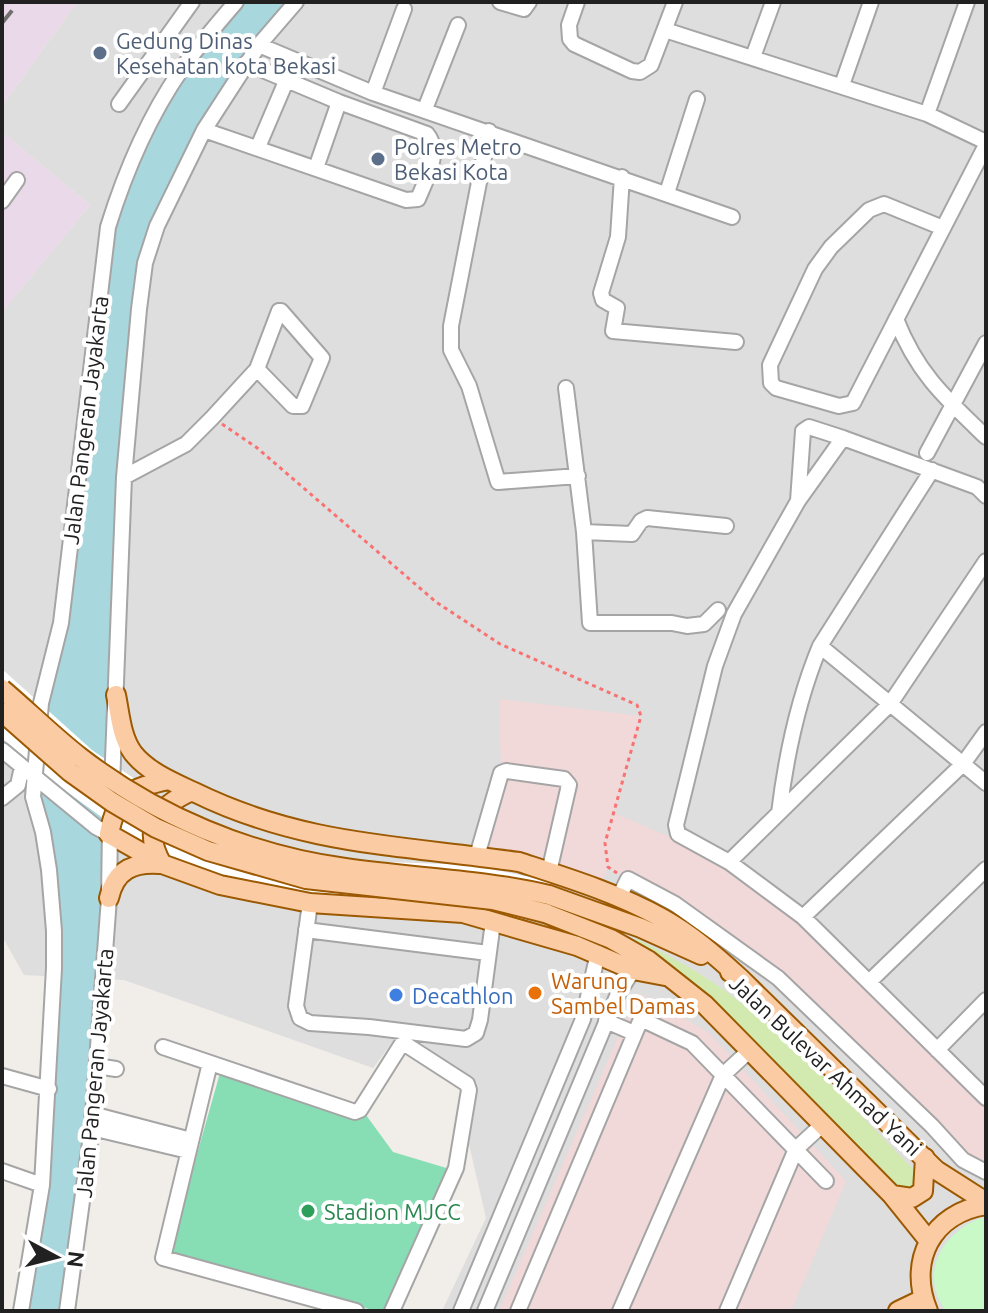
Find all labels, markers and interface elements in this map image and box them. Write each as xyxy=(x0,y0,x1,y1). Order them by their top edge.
place label: Gedung Dinas Kesehatan kota Bekasi xyxy=(116,28,336,78)
marker: Gedung Dinas Kesehatan kota Bekasi xyxy=(91,44,109,62)
place label: Polres Metro Bekasi Kota xyxy=(394,134,522,184)
marker: Polres Metro Bekasi Kota xyxy=(369,150,387,168)
street label: Jalan Pangeran Jayakarta xyxy=(57,294,113,546)
street label: Jalan Pangeran Jayakarta xyxy=(71,947,117,1199)
place label: Warung Sambel Damas xyxy=(551,968,695,1018)
street label: Jalan Bulevar Ahmad Yani xyxy=(725,970,927,1160)
place label: Decathlon xyxy=(412,983,514,1008)
marker: Warung Sambel Damas xyxy=(526,984,544,1002)
marker: Decathlon xyxy=(387,986,405,1004)
place label: Stadion MJCC xyxy=(324,1199,461,1224)
marker: Stadion MJCC xyxy=(299,1202,317,1220)
north arrow xyxy=(16,1217,96,1297)
text: N xyxy=(63,1250,90,1269)

